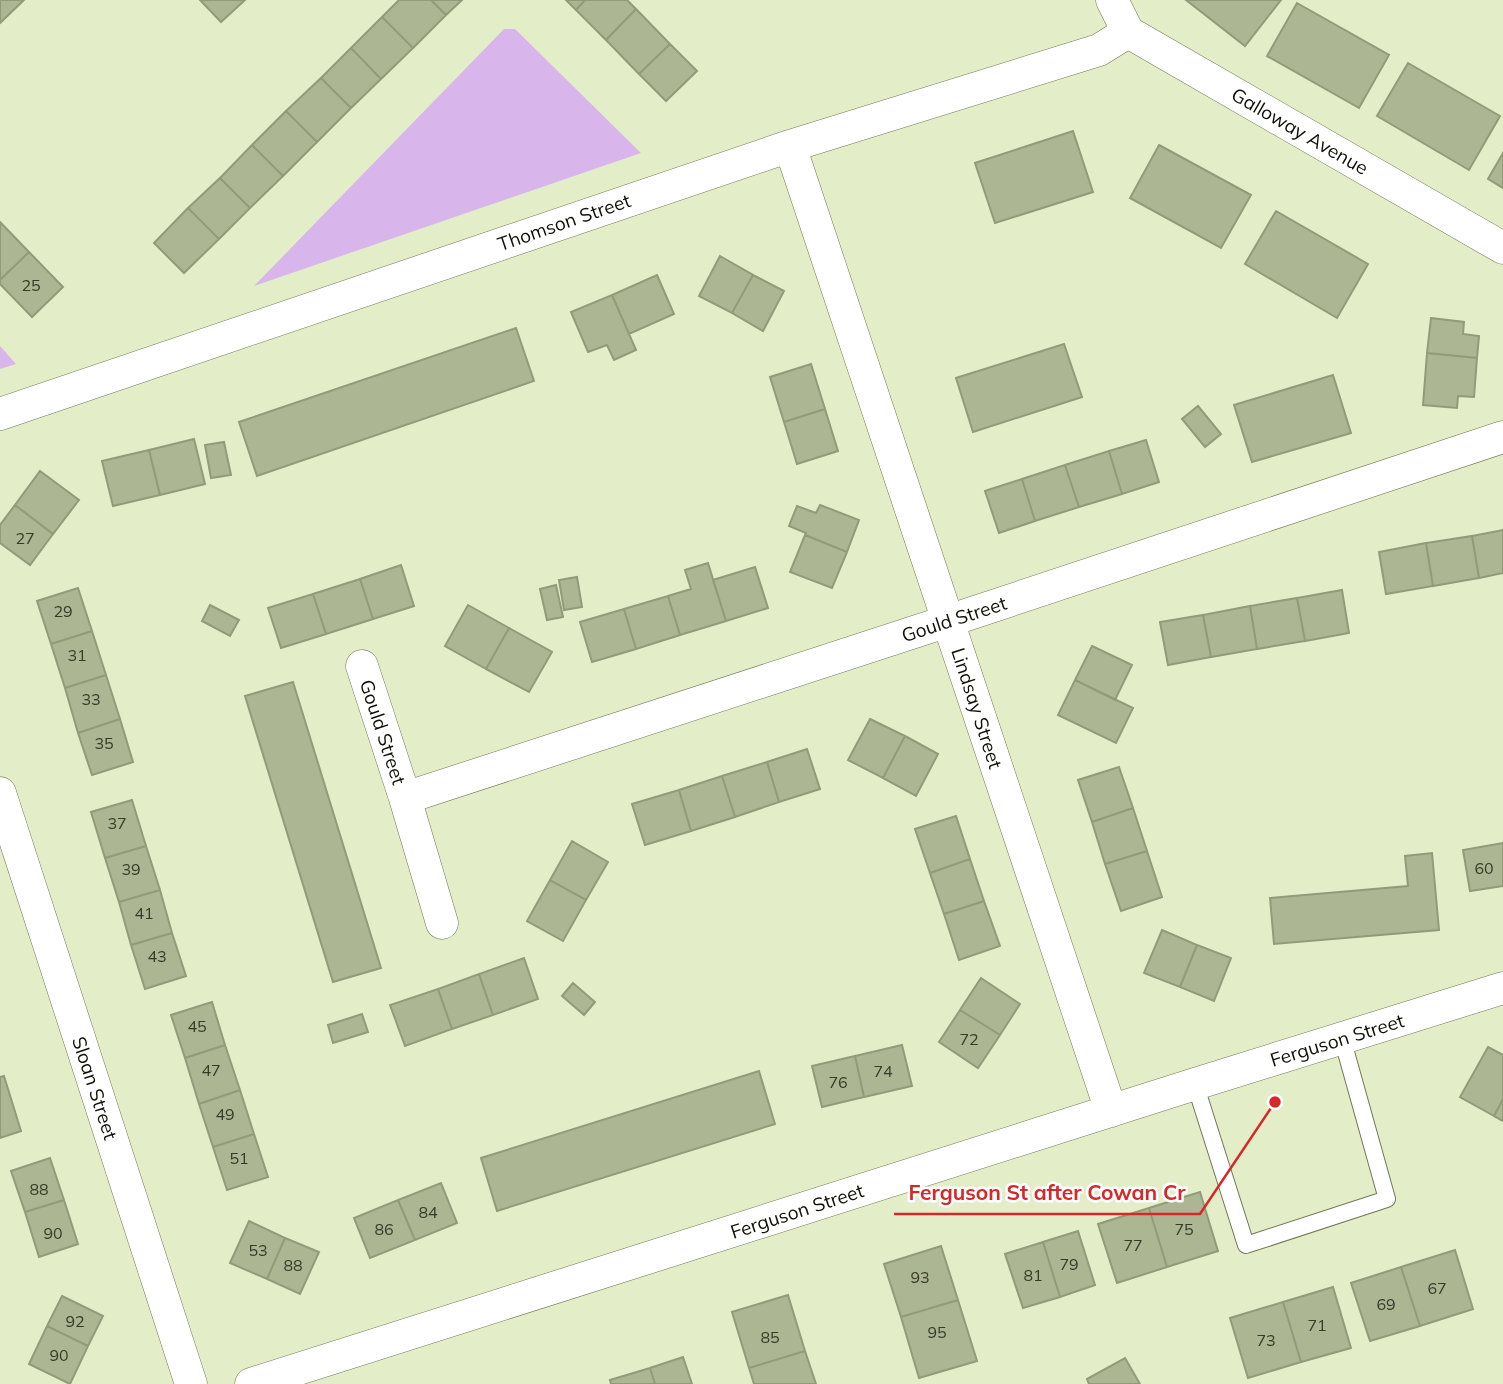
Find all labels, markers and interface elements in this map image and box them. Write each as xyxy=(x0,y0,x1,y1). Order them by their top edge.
street label: Galloway Avenue xyxy=(1227,82,1373,180)
street label: Thomson Street xyxy=(494,188,634,256)
house number: 25 xyxy=(21,275,41,295)
house number: 27 xyxy=(15,528,35,548)
street label: Gould Street xyxy=(898,591,1010,647)
house number: 29 xyxy=(53,601,73,621)
house number: 31 xyxy=(67,645,87,665)
street label: Lindsay Street xyxy=(946,645,1008,772)
street label: Gould Street xyxy=(355,676,411,788)
house number: 33 xyxy=(81,689,101,709)
house number: 35 xyxy=(94,733,114,753)
house number: 37 xyxy=(107,813,127,833)
house number: 60 xyxy=(1474,858,1494,878)
house number: 39 xyxy=(121,859,141,879)
house number: 41 xyxy=(134,903,154,923)
house number: 43 xyxy=(147,946,167,966)
street label: Ferguson Street xyxy=(1267,1008,1407,1072)
house number: 45 xyxy=(187,1016,207,1036)
house number: 72 xyxy=(959,1029,979,1049)
street label: Sloan Street xyxy=(67,1033,123,1143)
house number: 47 xyxy=(201,1060,221,1080)
house number: 74 xyxy=(873,1061,893,1081)
house number: 76 xyxy=(828,1072,848,1092)
house number: 49 xyxy=(215,1104,235,1124)
house number: 51 xyxy=(229,1148,249,1168)
callout: Ferguson St after Cowan Cr xyxy=(894,1172,1200,1214)
street label: Ferguson Street xyxy=(727,1178,867,1244)
house number: 88 xyxy=(29,1179,49,1199)
text: Ferguson St after Cowan Cr xyxy=(908,1179,1186,1205)
house number: 84 xyxy=(418,1202,438,1222)
house number: 86 xyxy=(374,1219,394,1239)
house number: 75 xyxy=(1174,1219,1194,1239)
house number: 90 xyxy=(43,1223,63,1243)
house number: 77 xyxy=(1123,1235,1143,1255)
house number: 53 xyxy=(248,1240,268,1260)
house number: 79 xyxy=(1059,1254,1079,1274)
house number: 88 xyxy=(283,1255,303,1275)
house number: 81 xyxy=(1023,1265,1043,1285)
house number: 93 xyxy=(910,1267,930,1287)
house number: 67 xyxy=(1427,1278,1447,1298)
house number: 69 xyxy=(1376,1294,1396,1314)
house number: 92 xyxy=(65,1311,85,1331)
house number: 71 xyxy=(1307,1315,1327,1335)
house number: 95 xyxy=(927,1322,947,1342)
house number: 85 xyxy=(760,1327,780,1347)
house number: 73 xyxy=(1256,1330,1276,1350)
house number: 90 xyxy=(49,1345,69,1365)

